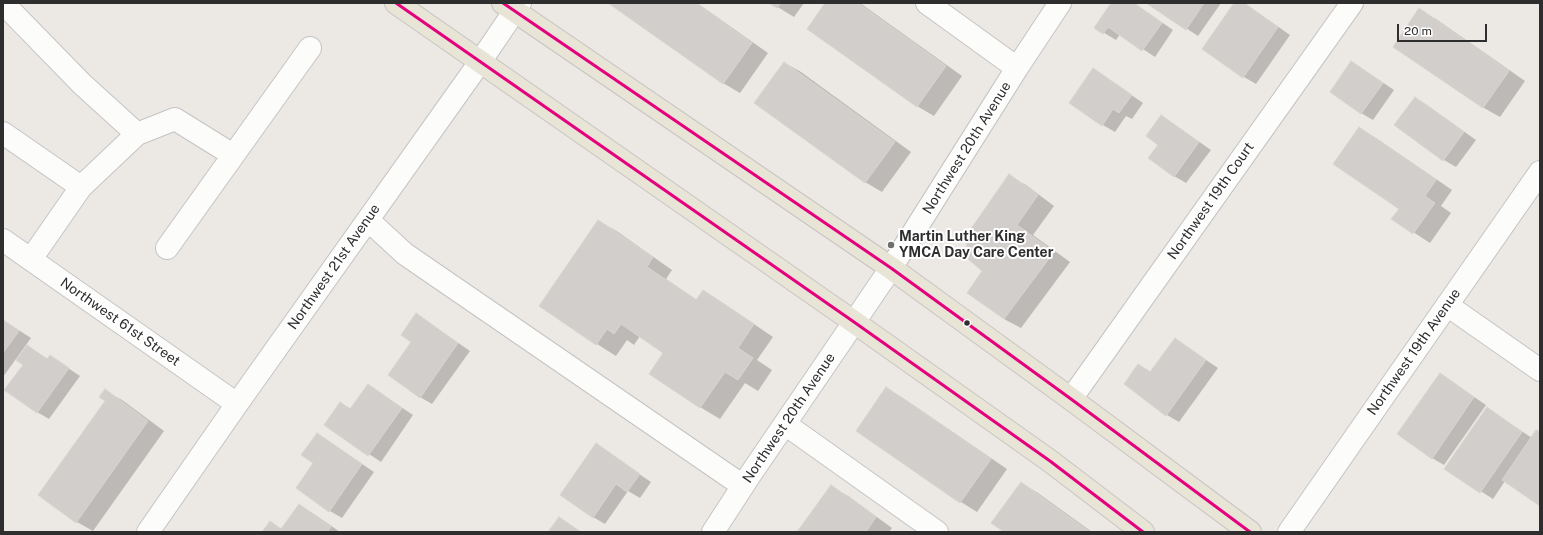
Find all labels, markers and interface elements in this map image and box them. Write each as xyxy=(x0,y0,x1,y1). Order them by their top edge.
scale bar xyxy=(1399,16,1489,42)
text: 20 m xyxy=(1404,24,1432,38)
street label: Northwest 20th Avenue xyxy=(919,79,1015,217)
street label: Northwest 19th Court xyxy=(1164,139,1258,263)
street label: Northwest 21st Avenue xyxy=(284,201,384,333)
place label: Martin Luther King YMCA Day Care Center xyxy=(899,229,1053,262)
marker: Martin Luther King YMCA Day Care Center xyxy=(886,240,896,250)
street label: Northwest 61st Street xyxy=(57,274,183,370)
street label: Northwest 19th Avenue xyxy=(1364,285,1464,419)
unlabelled marker xyxy=(962,318,972,328)
street label: Northwest 20th Avenue xyxy=(739,350,839,486)

